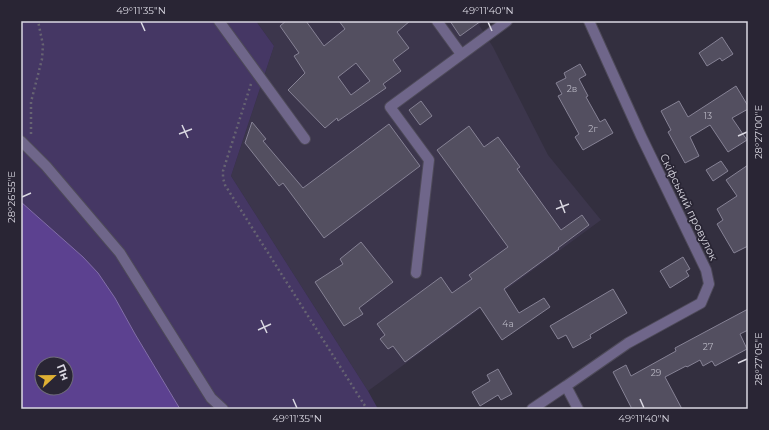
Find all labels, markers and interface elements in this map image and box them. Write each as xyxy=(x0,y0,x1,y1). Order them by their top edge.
text: 49°11'35"N xyxy=(116,4,166,17)
text: 49°11'40"N xyxy=(462,4,514,17)
house number: 2в xyxy=(567,83,577,94)
text: 28°27'00"E xyxy=(752,105,765,159)
house number: 13 xyxy=(704,110,712,121)
house number: 2г xyxy=(588,123,598,134)
street label: Скіфський провулок xyxy=(657,151,721,263)
text: 28°26'55"E xyxy=(5,171,18,223)
house number: 4а xyxy=(502,318,514,329)
text: 28°27'05"E xyxy=(752,332,765,386)
house number: 27 xyxy=(703,341,713,352)
north arrow xyxy=(34,356,74,396)
text: Пн xyxy=(54,362,73,383)
house number: 29 xyxy=(651,367,662,378)
text: 49°11'35"N xyxy=(272,412,322,425)
text: 49°11'40"N xyxy=(618,412,670,425)

